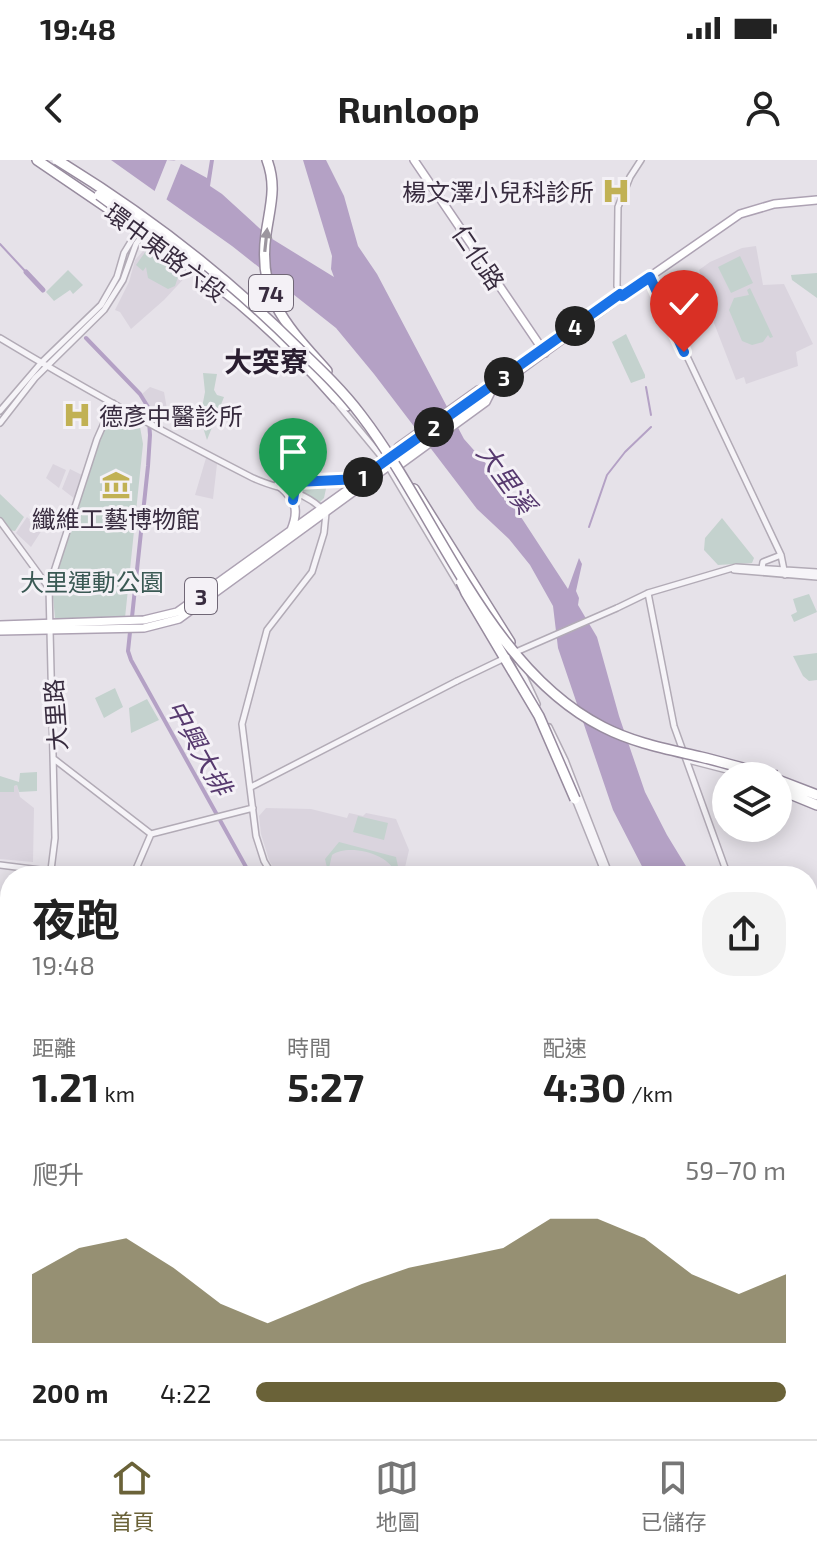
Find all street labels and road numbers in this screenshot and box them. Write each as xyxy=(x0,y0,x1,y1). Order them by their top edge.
street label: 環中東路六段 xyxy=(100,197,232,307)
street label: 仁化路 xyxy=(447,219,511,295)
road number: 74 xyxy=(249,275,293,311)
road number: 3 xyxy=(185,578,217,614)
street label: 大里路 xyxy=(38,678,72,752)

